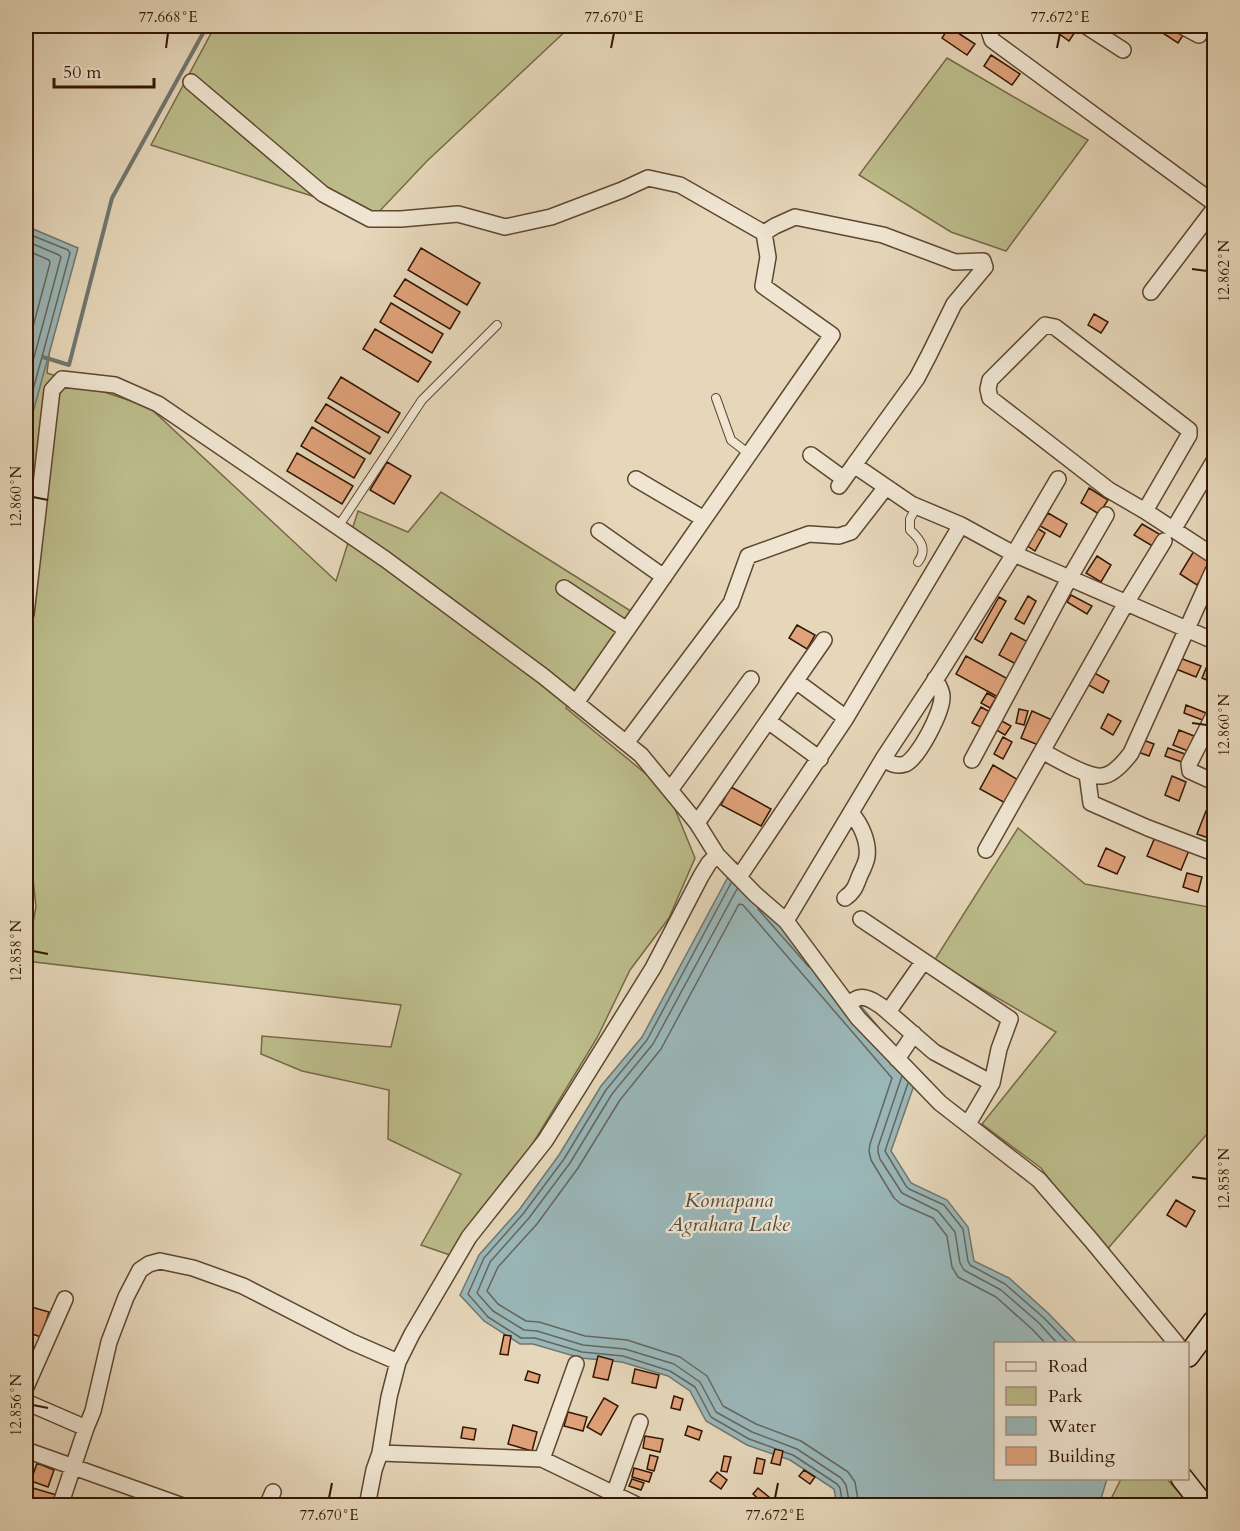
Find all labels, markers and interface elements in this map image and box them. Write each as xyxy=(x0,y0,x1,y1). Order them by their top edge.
text: 77.668°E xyxy=(138,7,198,27)
text: 77.670°E xyxy=(584,7,644,27)
text: 77.672°E xyxy=(1030,7,1090,27)
scale bar xyxy=(54,51,154,89)
text: 50 m xyxy=(63,60,102,85)
text: 12.862°N xyxy=(1214,239,1234,302)
text: 12.860°N xyxy=(6,465,26,528)
text: 12.860°N xyxy=(1214,693,1234,756)
text: 12.858°N xyxy=(6,919,26,982)
text: 12.858°N xyxy=(1214,1147,1234,1210)
water label: Komapana Agrahara Lake xyxy=(667,1186,791,1239)
legend xyxy=(994,1342,1189,1480)
text: Road xyxy=(1048,1354,1088,1379)
text: 12.856°N xyxy=(6,1373,26,1436)
text: Park xyxy=(1048,1384,1083,1409)
text: Water xyxy=(1047,1414,1097,1439)
text: Building xyxy=(1048,1444,1116,1469)
text: 77.670°E xyxy=(299,1505,359,1525)
text: 77.672°E xyxy=(745,1505,805,1525)

